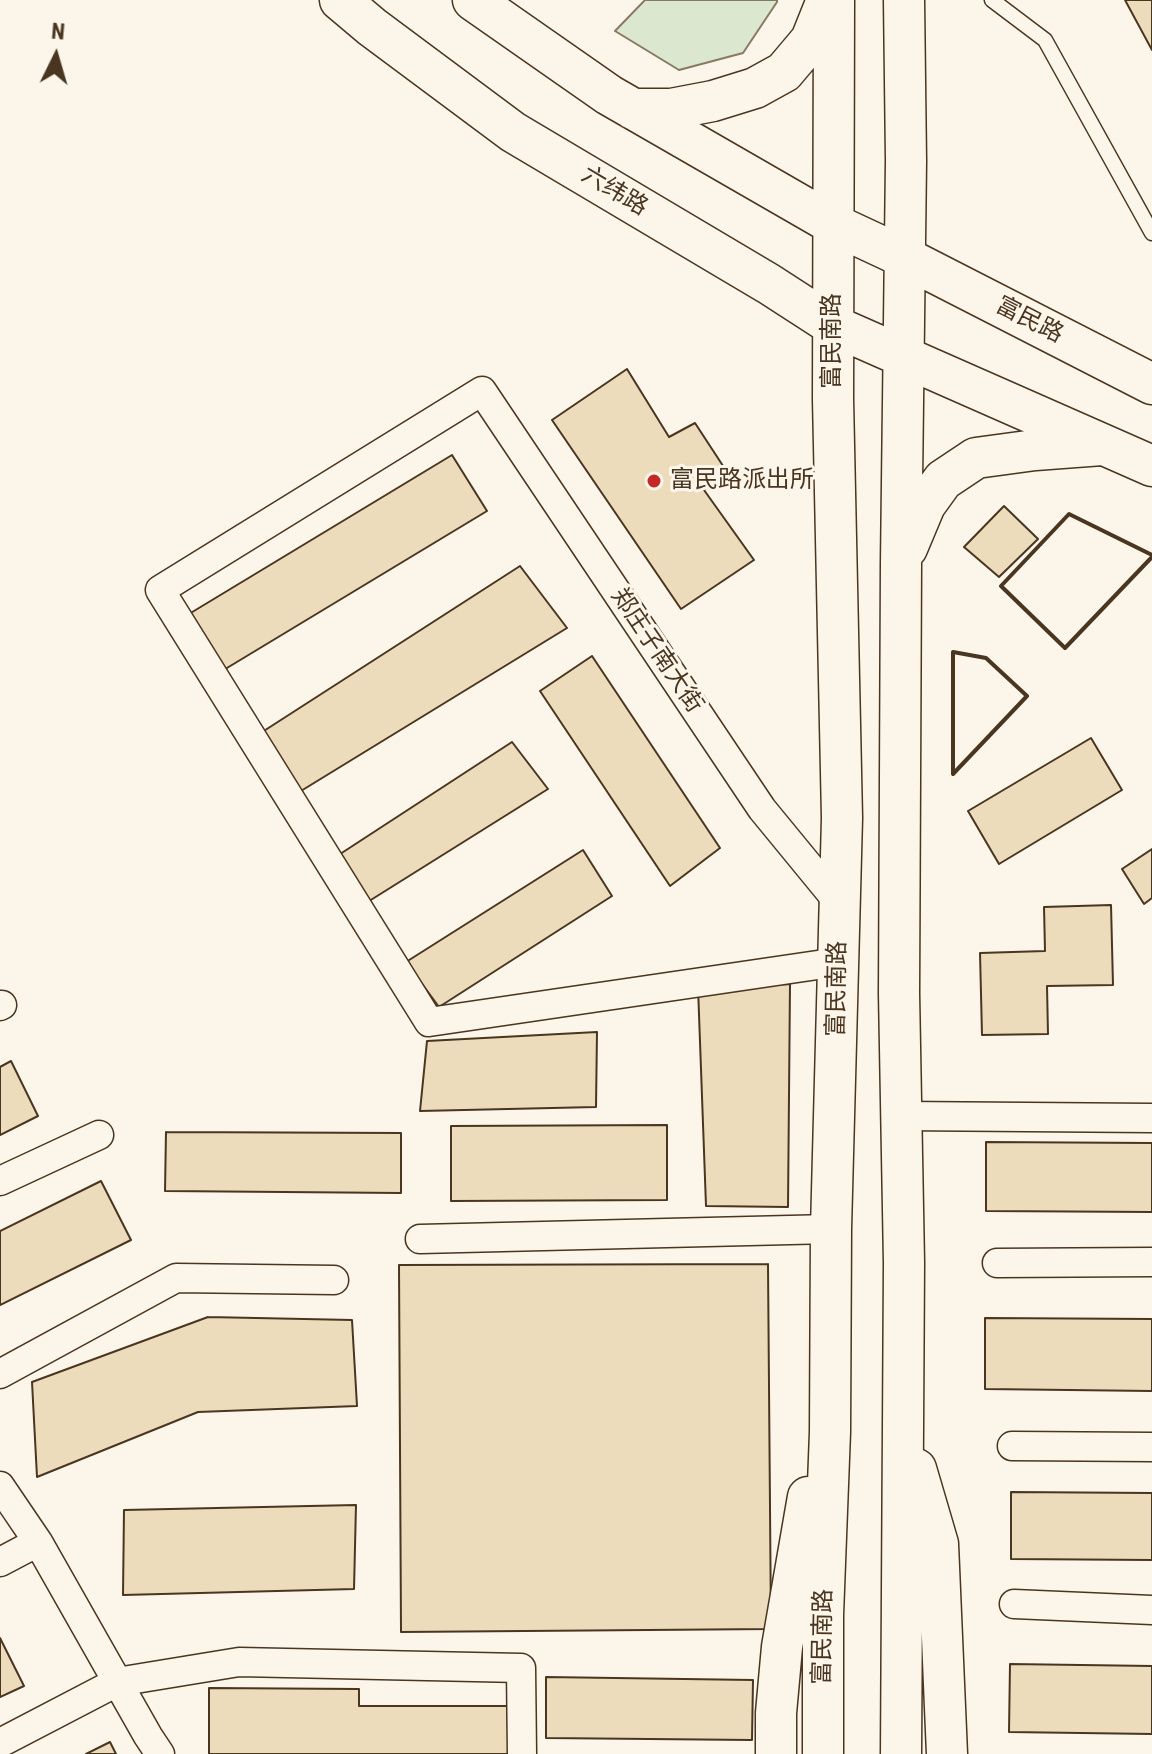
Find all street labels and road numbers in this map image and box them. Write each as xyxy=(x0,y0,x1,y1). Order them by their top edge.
street label: 六纬路 xyxy=(576,161,652,223)
street label: 富民路 xyxy=(990,292,1068,350)
street label: 富民南路 xyxy=(819,293,847,389)
street label: 郑庄子南大街 xyxy=(604,583,708,719)
street label: 富民南路 xyxy=(823,941,853,1037)
street label: 富民南路 xyxy=(809,1589,839,1685)

